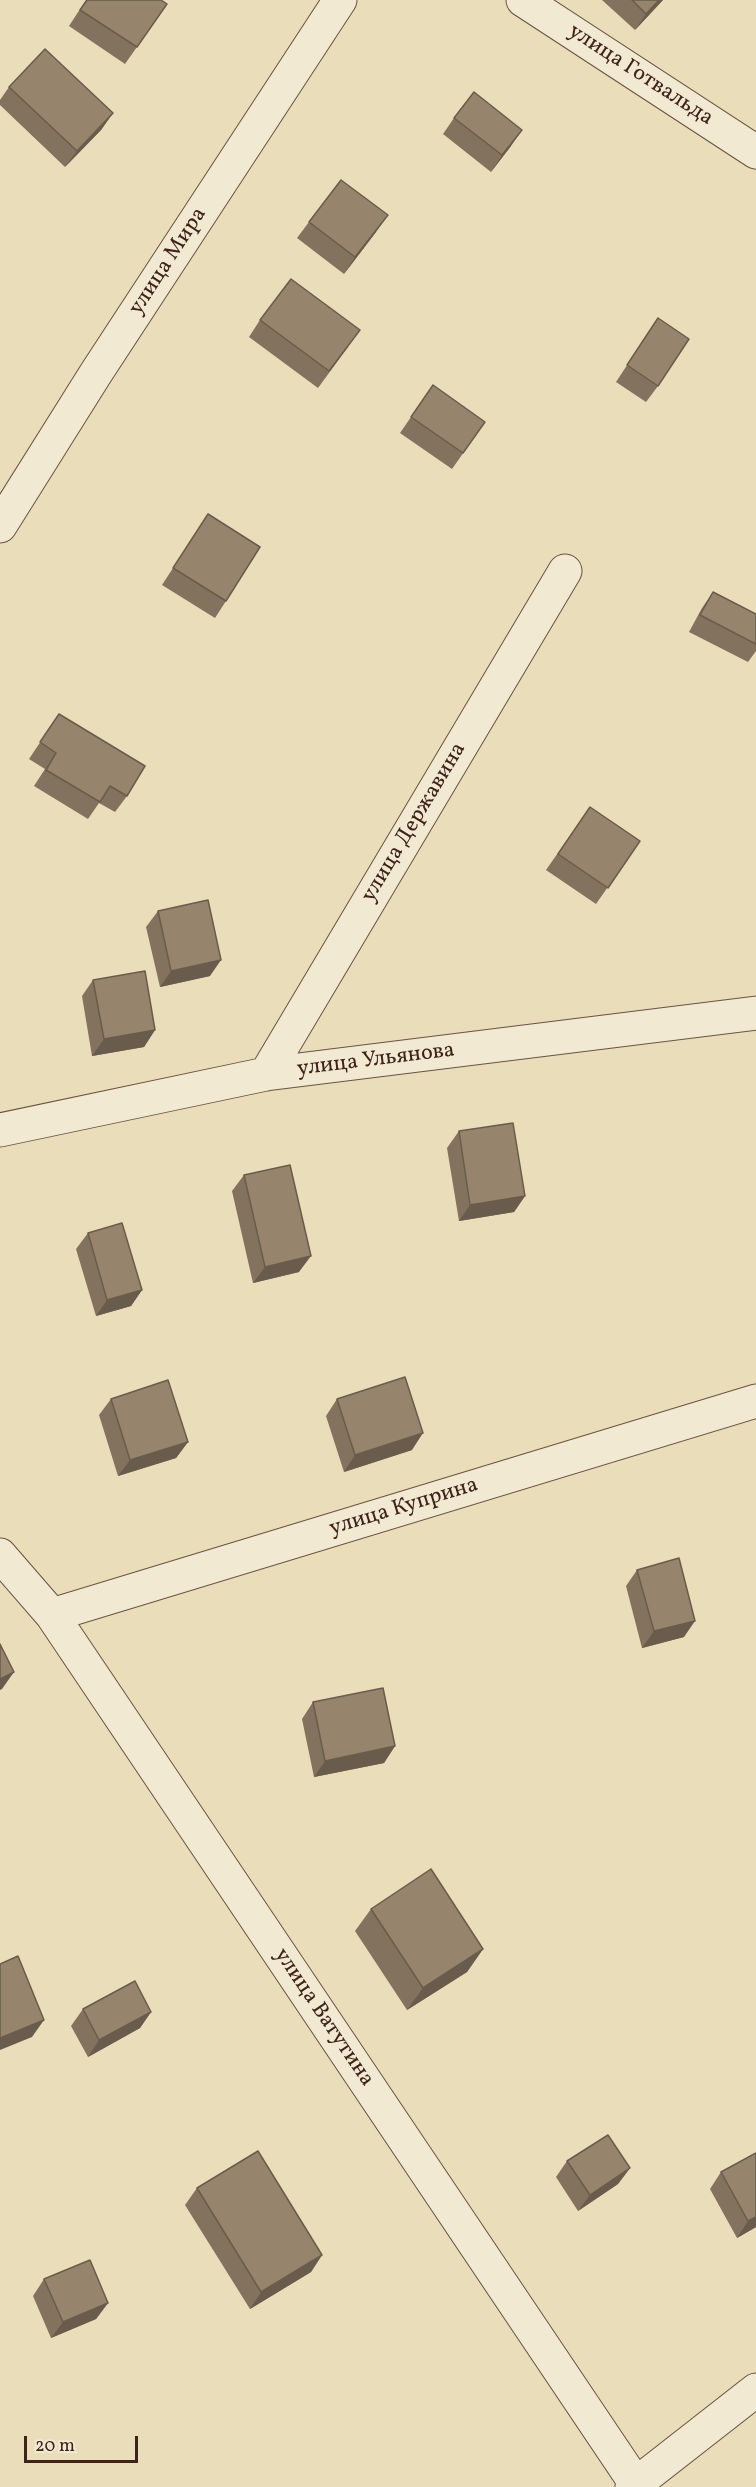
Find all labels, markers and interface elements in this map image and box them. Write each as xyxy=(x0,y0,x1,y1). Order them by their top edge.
street label: улица Готвальда xyxy=(562,19,718,133)
street label: улица Мира xyxy=(124,203,214,321)
street label: улица Державина xyxy=(357,738,473,908)
street label: улица Ульянова xyxy=(296,1038,456,1084)
street label: улица Куприна xyxy=(326,1473,482,1543)
street label: улица Ватутина xyxy=(267,1944,379,2092)
scale bar xyxy=(27,2424,141,2462)
text: 20 m xyxy=(35,2434,75,2459)

